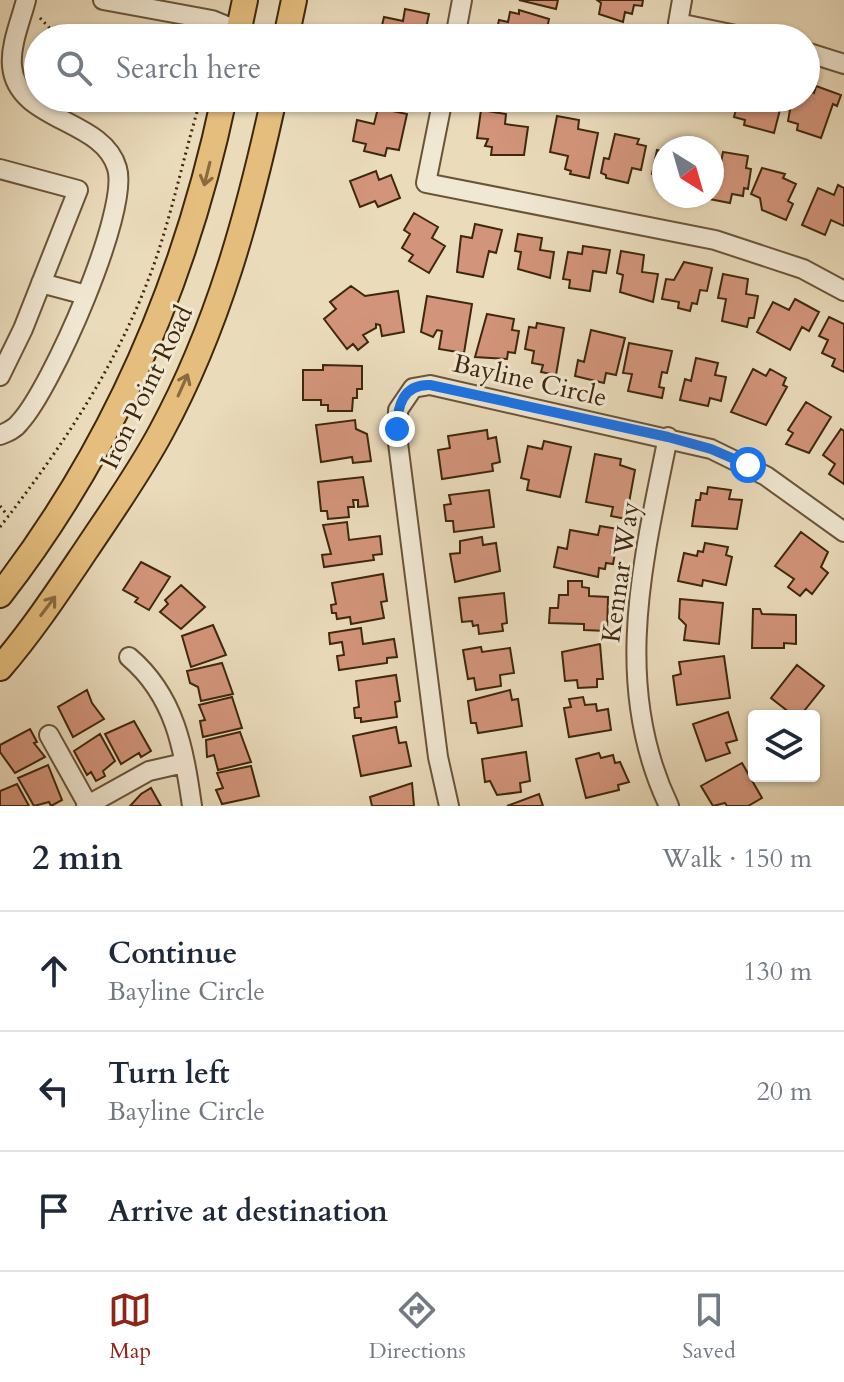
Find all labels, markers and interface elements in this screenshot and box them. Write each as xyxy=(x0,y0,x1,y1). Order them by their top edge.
search box xyxy=(24,24,820,112)
icon: search xyxy=(52,46,96,90)
text: Search here xyxy=(116,48,261,89)
north arrow xyxy=(652,136,724,208)
one-way arrow xyxy=(199,161,214,187)
street label: Iron Point Road xyxy=(92,299,201,475)
street label: Bayline Circle xyxy=(449,346,610,415)
one-way arrow xyxy=(177,373,192,398)
route end xyxy=(379,411,415,447)
route start xyxy=(730,447,766,483)
street label: Kennar Way xyxy=(593,499,648,645)
one-way arrow xyxy=(39,596,56,617)
map controls xyxy=(748,710,820,782)
button: layers xyxy=(748,710,820,782)
text: 2 min xyxy=(32,835,123,881)
text: Walk · 150 m xyxy=(662,841,812,876)
text: Continue xyxy=(108,933,237,974)
icon: ahead xyxy=(32,949,76,993)
text: 130 m xyxy=(743,954,812,989)
text: Bayline Circle xyxy=(108,974,265,1009)
text: Turn left xyxy=(108,1053,230,1094)
icon: left xyxy=(32,1069,76,1113)
text: 20 m xyxy=(756,1074,812,1109)
text: Bayline Circle xyxy=(108,1094,265,1129)
icon: arrive xyxy=(32,1189,76,1233)
text: Arrive at destination xyxy=(108,1191,388,1232)
tab: Map xyxy=(108,1288,152,1366)
tab: Directions xyxy=(369,1288,466,1366)
tab: Saved xyxy=(682,1288,736,1366)

